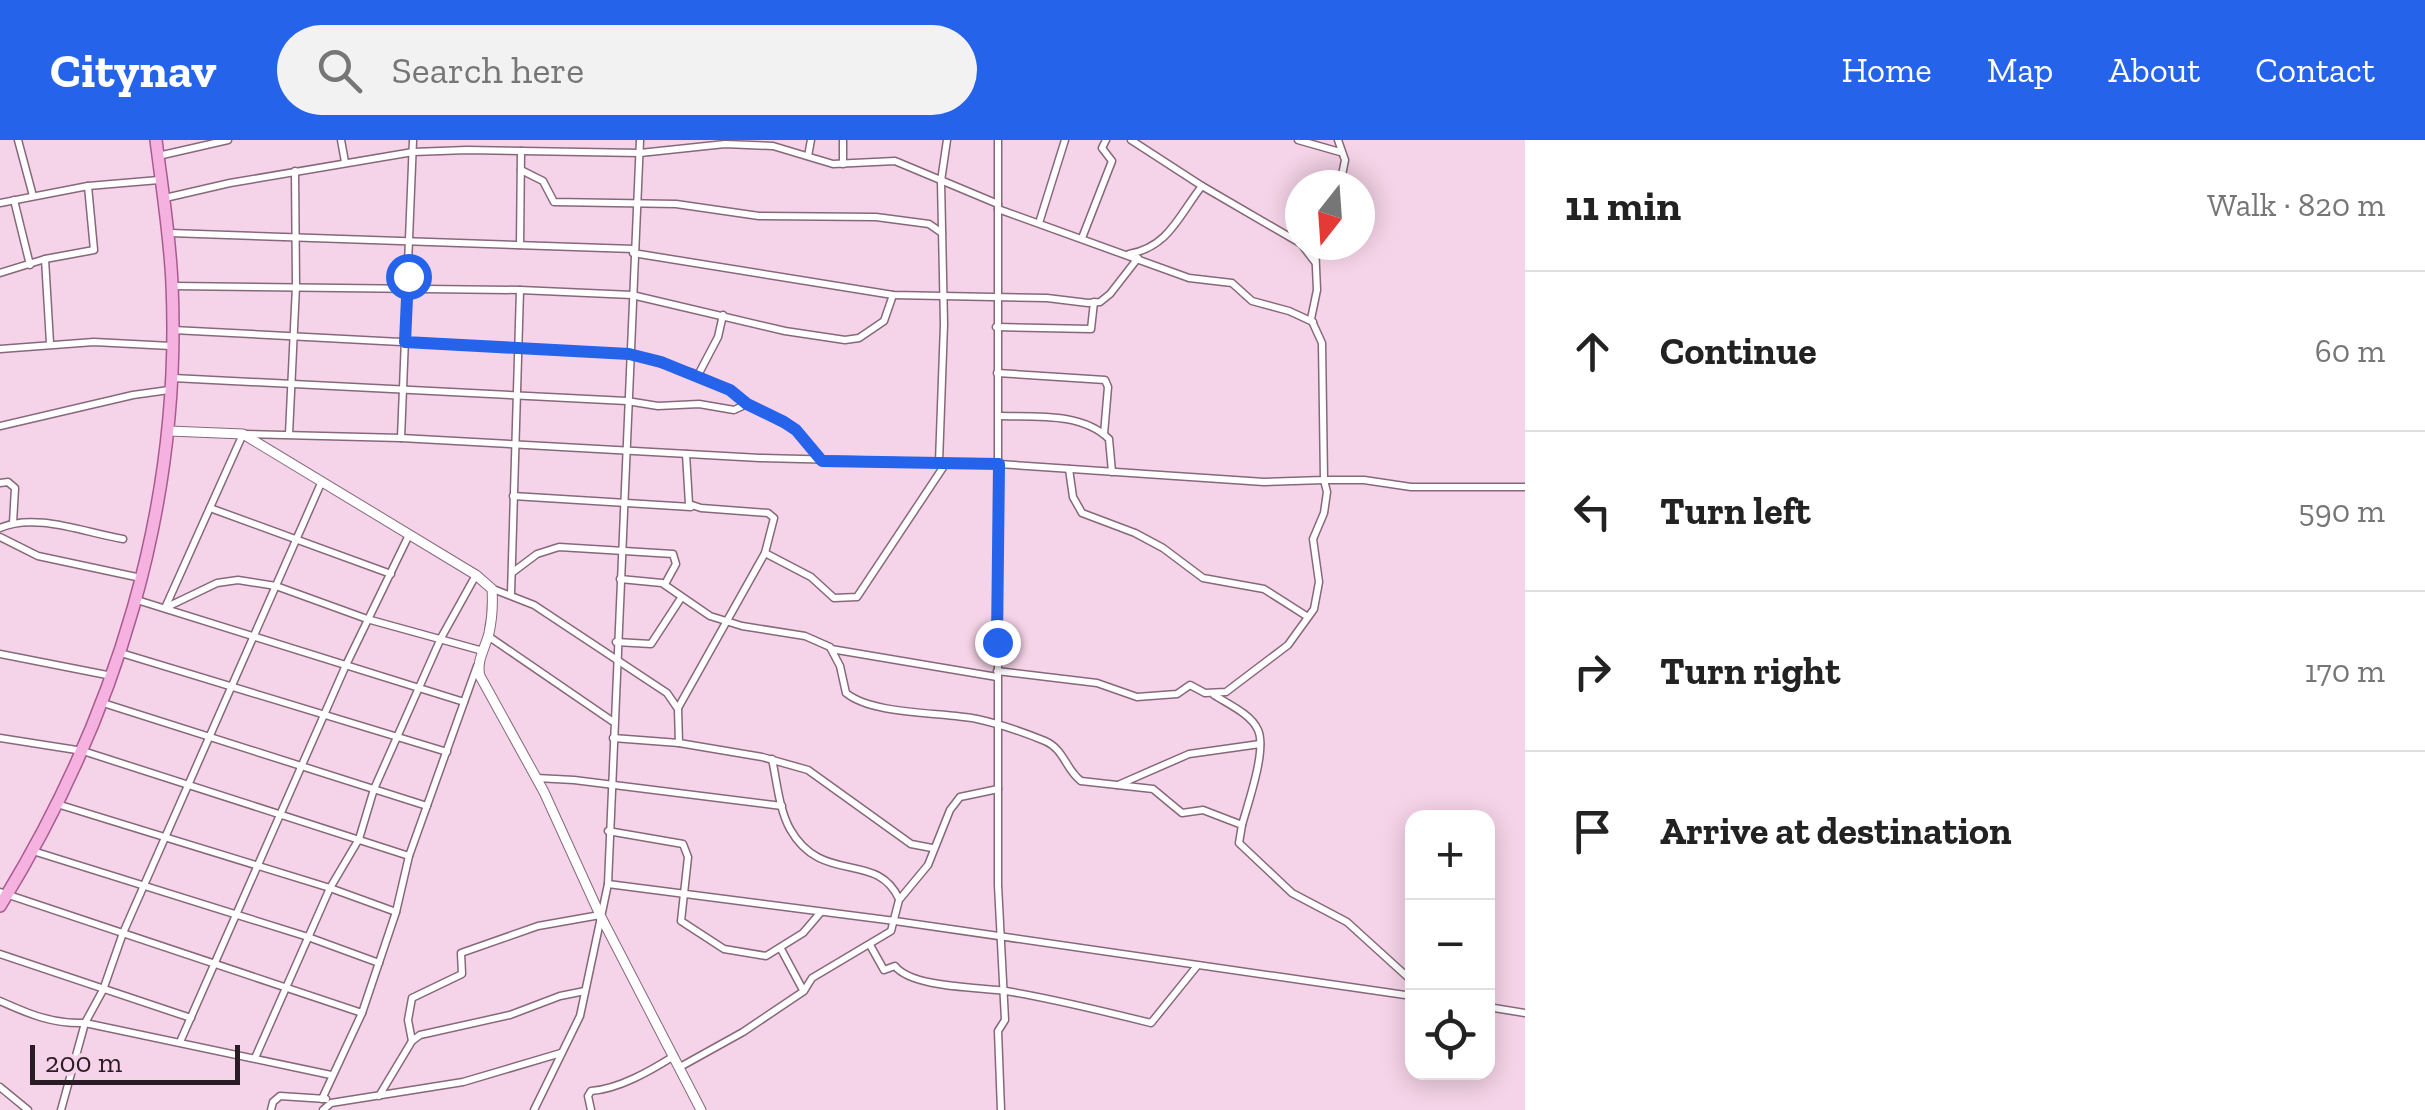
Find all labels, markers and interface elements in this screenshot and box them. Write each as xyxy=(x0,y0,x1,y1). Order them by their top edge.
search box xyxy=(277,25,977,115)
text: Citynav xyxy=(50,42,217,99)
icon: search xyxy=(312,43,367,98)
text: Search here xyxy=(392,47,584,93)
text: Home xyxy=(1841,49,1932,91)
text: Map xyxy=(1987,49,2053,91)
text: About xyxy=(2108,49,2200,91)
text: Contact xyxy=(2255,49,2375,91)
north arrow xyxy=(1285,170,1375,260)
text: 11 min xyxy=(1565,180,1681,231)
text: Walk · 820 m xyxy=(2207,186,2385,224)
route start xyxy=(386,254,432,300)
icon: ahead xyxy=(1565,324,1620,379)
text: Continue xyxy=(1660,328,1817,374)
text: 60 m xyxy=(2315,332,2385,370)
icon: left xyxy=(1565,484,1620,539)
text: Turn left xyxy=(1660,488,1811,534)
text: 590 m xyxy=(2298,492,2385,530)
route end xyxy=(975,620,1021,666)
icon: right xyxy=(1565,644,1620,699)
text: Turn right xyxy=(1660,648,1840,694)
text: 170 m xyxy=(2305,652,2385,690)
icon: arrive xyxy=(1565,804,1620,859)
text: Arrive at destination xyxy=(1660,808,2011,854)
map controls xyxy=(1405,810,1495,1080)
button: + xyxy=(1405,810,1495,900)
button: − xyxy=(1405,900,1495,990)
button: locate xyxy=(1405,990,1495,1080)
scale bar xyxy=(30,1040,240,1084)
text: 200 m xyxy=(45,1046,122,1079)

